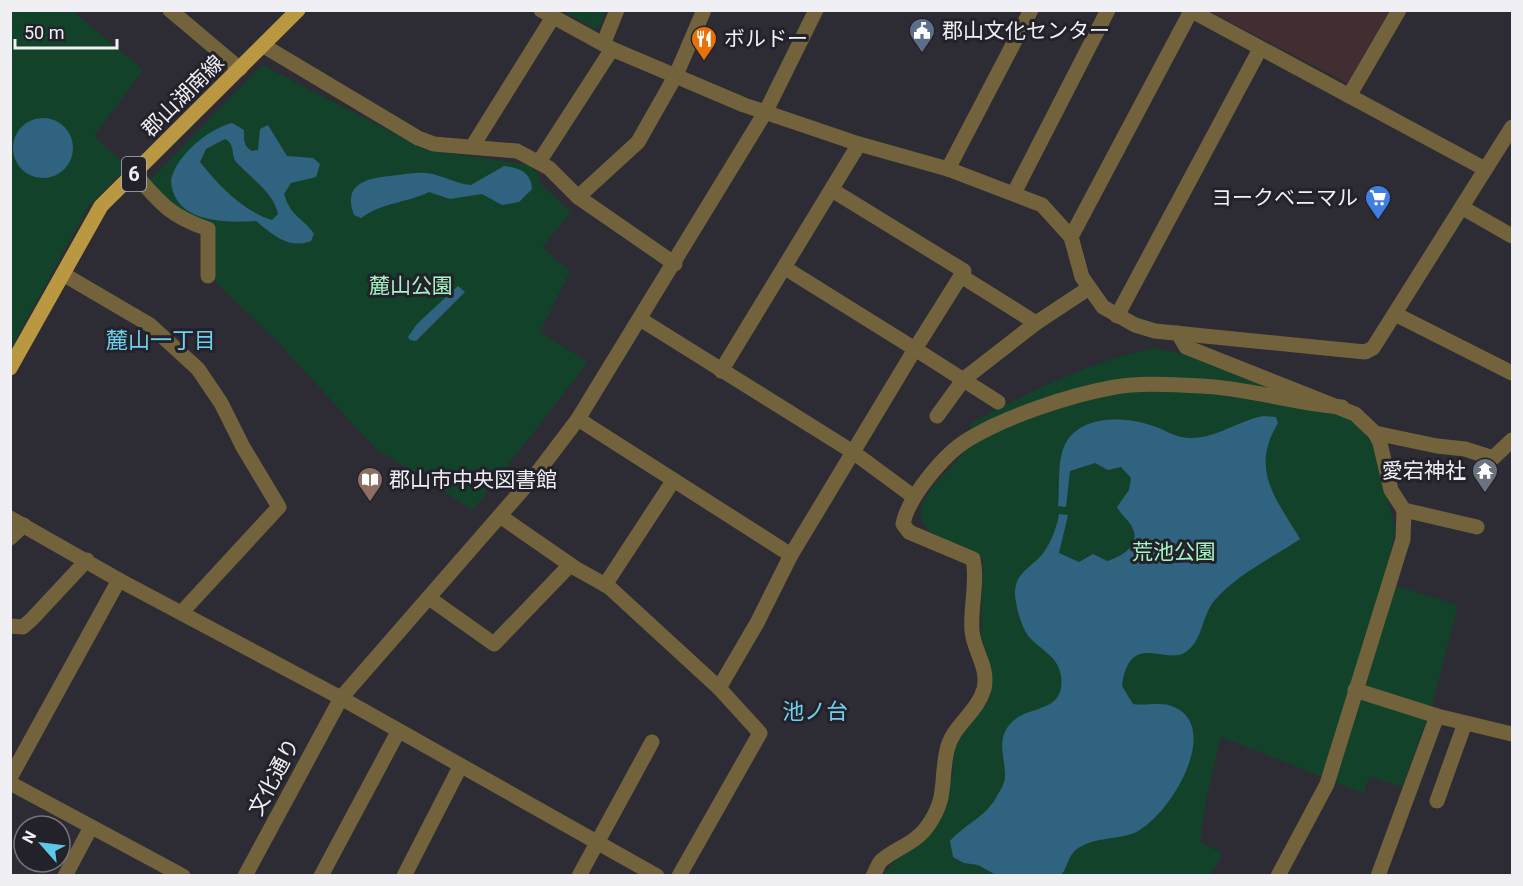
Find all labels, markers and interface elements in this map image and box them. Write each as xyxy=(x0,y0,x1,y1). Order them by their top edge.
scale bar xyxy=(15,12,117,50)
public building icon: 郡山文化センター xyxy=(907,16,937,54)
place label: 郡山文化センター xyxy=(942,19,1110,43)
text: 50 m xyxy=(24,22,64,43)
restaurant icon: ボルドー xyxy=(689,24,719,62)
place label: ボルドー xyxy=(724,27,808,51)
street label: 郡山湖南線 xyxy=(137,50,229,142)
road number: 6 xyxy=(122,157,146,191)
supermarket icon: ヨークベニマル xyxy=(1363,183,1393,221)
place label: ヨークベニマル xyxy=(1211,186,1358,210)
park label: 麓山公園 xyxy=(369,274,453,298)
district label: 麓山一丁目 xyxy=(106,328,216,353)
temple icon: 愛宕神社 xyxy=(1470,456,1500,494)
place label: 愛宕神社 xyxy=(1382,459,1466,483)
library icon: 郡山市中央図書館 xyxy=(355,465,385,503)
place label: 郡山市中央図書館 xyxy=(389,468,557,492)
park label: 荒池公園 xyxy=(1132,540,1216,564)
district label: 池ノ台 xyxy=(782,699,848,724)
street label: 文化通り xyxy=(244,734,304,820)
north arrow xyxy=(12,814,72,874)
text: N xyxy=(18,828,40,847)

